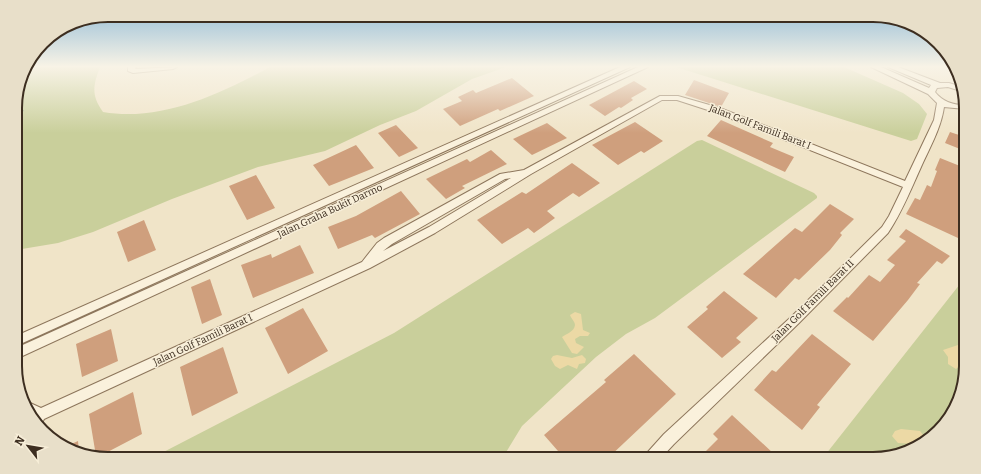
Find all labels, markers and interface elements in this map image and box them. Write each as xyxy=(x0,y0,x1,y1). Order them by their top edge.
street label: Jalan Golf Famili Barat I xyxy=(706,102,813,152)
street label: Jalan Graha Bukit Darmo xyxy=(275,181,385,241)
street label: Jalan Golf Famili Barat II xyxy=(769,257,857,345)
street label: Jalan Golf Famili Barat I xyxy=(151,312,255,369)
north arrow xyxy=(8,426,48,466)
text: N xyxy=(12,434,28,448)

